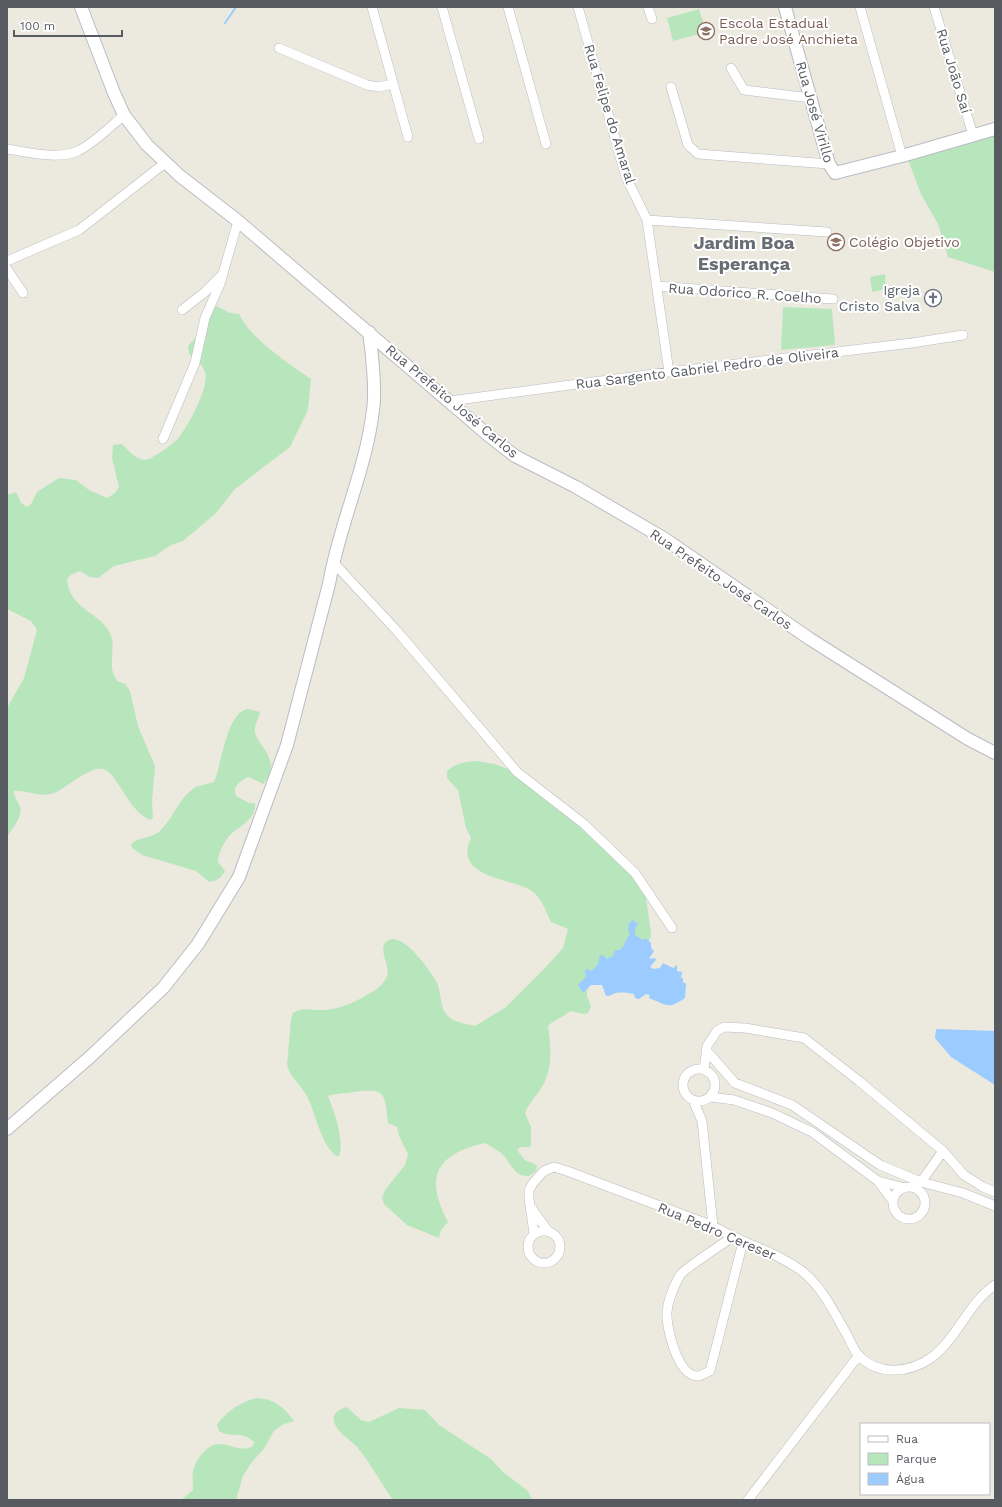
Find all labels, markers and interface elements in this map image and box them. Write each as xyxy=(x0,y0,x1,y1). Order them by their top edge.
scale bar xyxy=(14,12,122,38)
place label: Escola Estadual Padre José Anchieta xyxy=(719,15,858,47)
text: 100 m xyxy=(20,19,55,33)
school or university icon: Escola Estadual Padre José Anchieta xyxy=(696,21,716,41)
street label: Rua João Saí xyxy=(934,27,975,115)
street label: Rua Felipe do Amaral xyxy=(581,42,639,186)
street label: Rua José Virillo xyxy=(793,59,837,165)
district label: Jardim Boa Esperança xyxy=(693,232,795,274)
school or university icon: Colégio Objetivo xyxy=(826,232,846,252)
place label: Colégio Objetivo xyxy=(849,234,960,250)
street label: Rua Odorico R. Coelho xyxy=(668,280,822,306)
place label: Igreja Cristo Salva xyxy=(839,282,920,314)
church icon: Igreja Cristo Salva xyxy=(923,288,943,308)
street label: Rua Prefeito José Carlos xyxy=(383,341,521,461)
street label: Rua Sargento Gabriel Pedro de Oliveira xyxy=(575,344,840,392)
street label: Rua Prefeito José Carlos xyxy=(647,525,795,633)
street label: Rua Pedro Cereser xyxy=(656,1199,779,1263)
legend xyxy=(860,1423,990,1495)
text: Rua xyxy=(896,1432,918,1446)
text: Parque xyxy=(896,1452,937,1466)
text: Água xyxy=(896,1472,925,1486)

